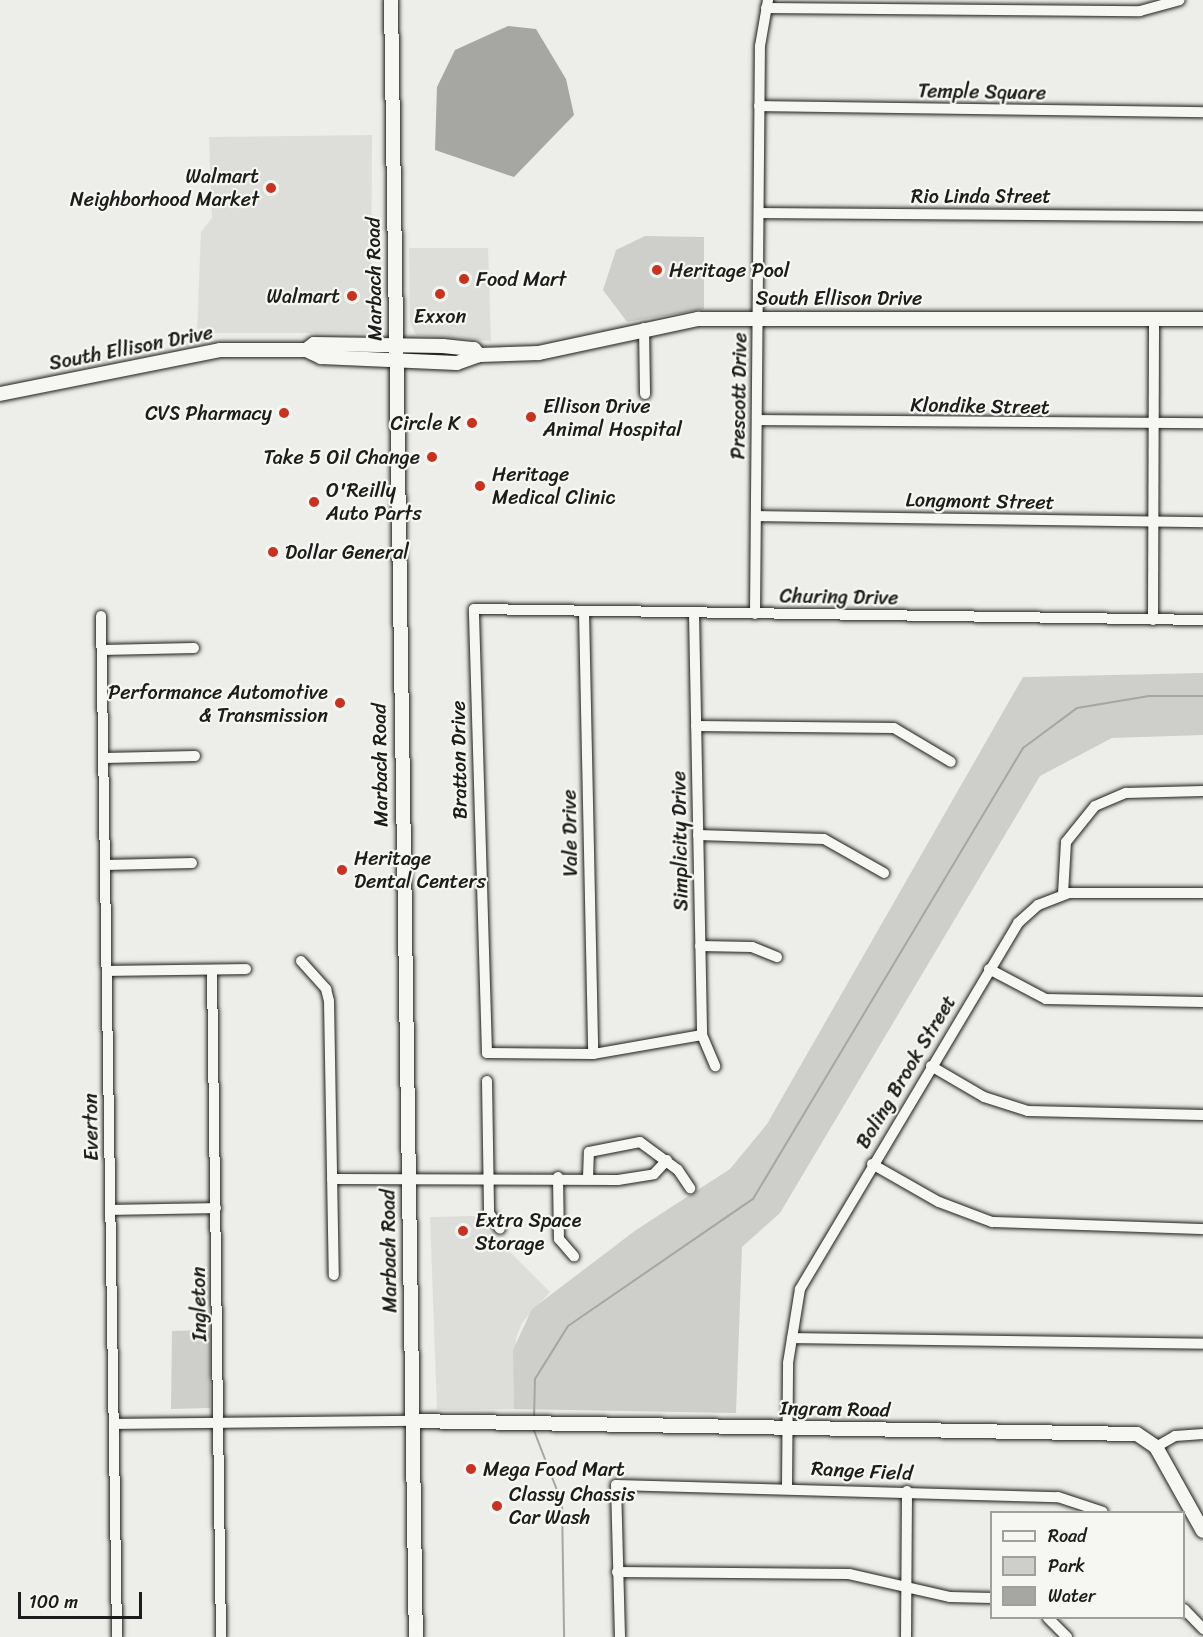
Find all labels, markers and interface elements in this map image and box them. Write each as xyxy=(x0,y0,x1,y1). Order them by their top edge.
street label: Temple Square xyxy=(918,79,1046,105)
place label: Walmart Neighborhood Market xyxy=(70,164,259,211)
marker: Walmart Neighborhood Market xyxy=(264,181,278,195)
street label: Rio Linda Street xyxy=(910,184,1052,208)
street label: Marbach Road xyxy=(361,217,387,341)
place label: Heritage Pool xyxy=(669,258,790,282)
marker: Heritage Pool xyxy=(650,263,664,277)
place label: Food Mart xyxy=(476,267,566,291)
marker: Food Mart xyxy=(457,272,471,286)
place label: Walmart xyxy=(267,284,340,308)
street label: South Ellison Drive xyxy=(756,286,922,310)
marker: Exxon xyxy=(433,287,447,301)
marker: Walmart xyxy=(345,289,359,303)
place label: Exxon xyxy=(414,304,466,328)
street label: South Ellison Drive xyxy=(47,320,215,376)
street label: Prescott Drive xyxy=(726,332,752,460)
street label: Klondike Street xyxy=(911,393,1049,419)
place label: Ellison Drive Animal Hospital xyxy=(543,394,682,441)
place label: CVS Pharmacy xyxy=(145,401,272,425)
marker: CVS Pharmacy xyxy=(277,406,291,420)
marker: Ellison Drive Animal Hospital xyxy=(524,410,538,424)
place label: Circle K xyxy=(390,411,460,435)
marker: Circle K xyxy=(465,416,479,430)
place label: Take 5 Oil Change xyxy=(264,445,420,469)
marker: Take 5 Oil Change xyxy=(425,450,439,464)
place label: Heritage Medical Clinic xyxy=(492,462,616,509)
place label: O'Reilly Auto Parts xyxy=(326,478,421,525)
marker: Heritage Medical Clinic xyxy=(473,479,487,493)
street label: Longmont Street xyxy=(905,488,1055,514)
marker: O'Reilly Auto Parts xyxy=(307,495,321,509)
place label: Dollar General xyxy=(285,540,410,564)
marker: Dollar General xyxy=(266,545,280,559)
street label: Churing Drive xyxy=(779,584,899,610)
place label: Performance Automotive & Transmission xyxy=(108,680,328,727)
marker: Performance Automotive & Transmission xyxy=(333,696,347,710)
street label: Bratton Drive xyxy=(446,700,472,820)
street label: Marbach Road xyxy=(367,703,393,827)
street label: Simplicity Drive xyxy=(667,771,693,911)
street label: Vale Drive xyxy=(557,789,583,877)
place label: Heritage Dental Centers xyxy=(354,846,487,893)
marker: Heritage Dental Centers xyxy=(335,863,349,877)
street label: Boling Brook Street xyxy=(851,991,961,1153)
street label: Everton xyxy=(78,1093,104,1161)
street label: Marbach Road xyxy=(376,1189,402,1313)
place label: Extra Space Storage xyxy=(475,1208,582,1255)
marker: Extra Space Storage xyxy=(456,1224,470,1238)
street label: Ingleton xyxy=(186,1267,212,1341)
street label: Ingram Road xyxy=(780,1396,890,1422)
street label: Range Field xyxy=(811,1456,913,1486)
place label: Mega Food Mart xyxy=(483,1457,625,1481)
marker: Mega Food Mart xyxy=(464,1462,478,1476)
place label: Classy Chassis Car Wash xyxy=(509,1482,635,1529)
marker: Classy Chassis Car Wash xyxy=(490,1499,504,1513)
legend xyxy=(990,1511,1185,1619)
text: Road xyxy=(1048,1520,1087,1552)
text: Park xyxy=(1048,1550,1085,1582)
scale bar xyxy=(21,1580,146,1618)
text: Water xyxy=(1048,1580,1095,1612)
text: 100 m xyxy=(29,1586,78,1618)

